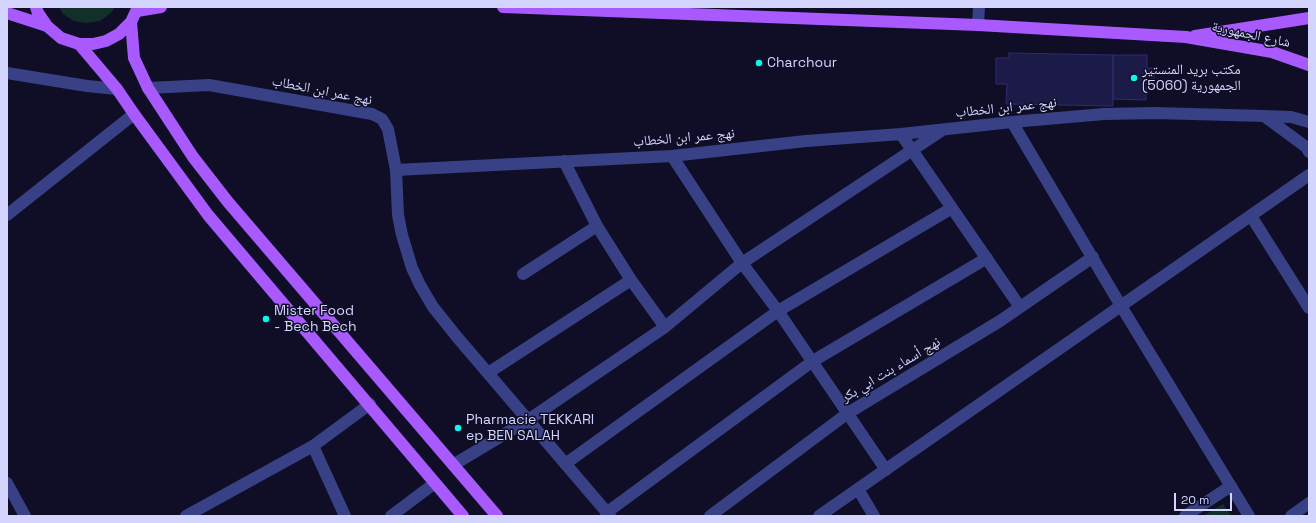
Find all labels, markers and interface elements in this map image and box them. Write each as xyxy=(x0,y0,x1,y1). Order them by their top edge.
street label: شارع الجمهورية xyxy=(1210,18,1292,52)
place label: Charchour xyxy=(767,55,837,71)
marker: Charchour xyxy=(754,58,764,68)
place label: مكتب بريد المنستير الجمهورية (5060) xyxy=(1142,62,1241,94)
street label: نهج عمر ابن الخطاب xyxy=(270,73,374,109)
marker: مكتب بريد المنستير الجمهورية (5060) xyxy=(1129,73,1139,83)
street label: نهج عمر ابن الخطاب xyxy=(954,94,1058,122)
street label: نهج عمر ابن الخطاب xyxy=(632,125,736,151)
place label: Mister Food - Bech Bech xyxy=(274,303,357,336)
marker: Mister Food - Bech Bech xyxy=(261,314,271,324)
street label: نهج أسماء بنت ابي بكر xyxy=(838,334,944,406)
place label: Pharmacie TEKKARI ep BEN SALAH xyxy=(466,412,594,444)
marker: Pharmacie TEKKARI ep BEN SALAH xyxy=(453,423,463,433)
scale bar xyxy=(1176,485,1234,511)
text: 20 m xyxy=(1181,492,1209,508)

